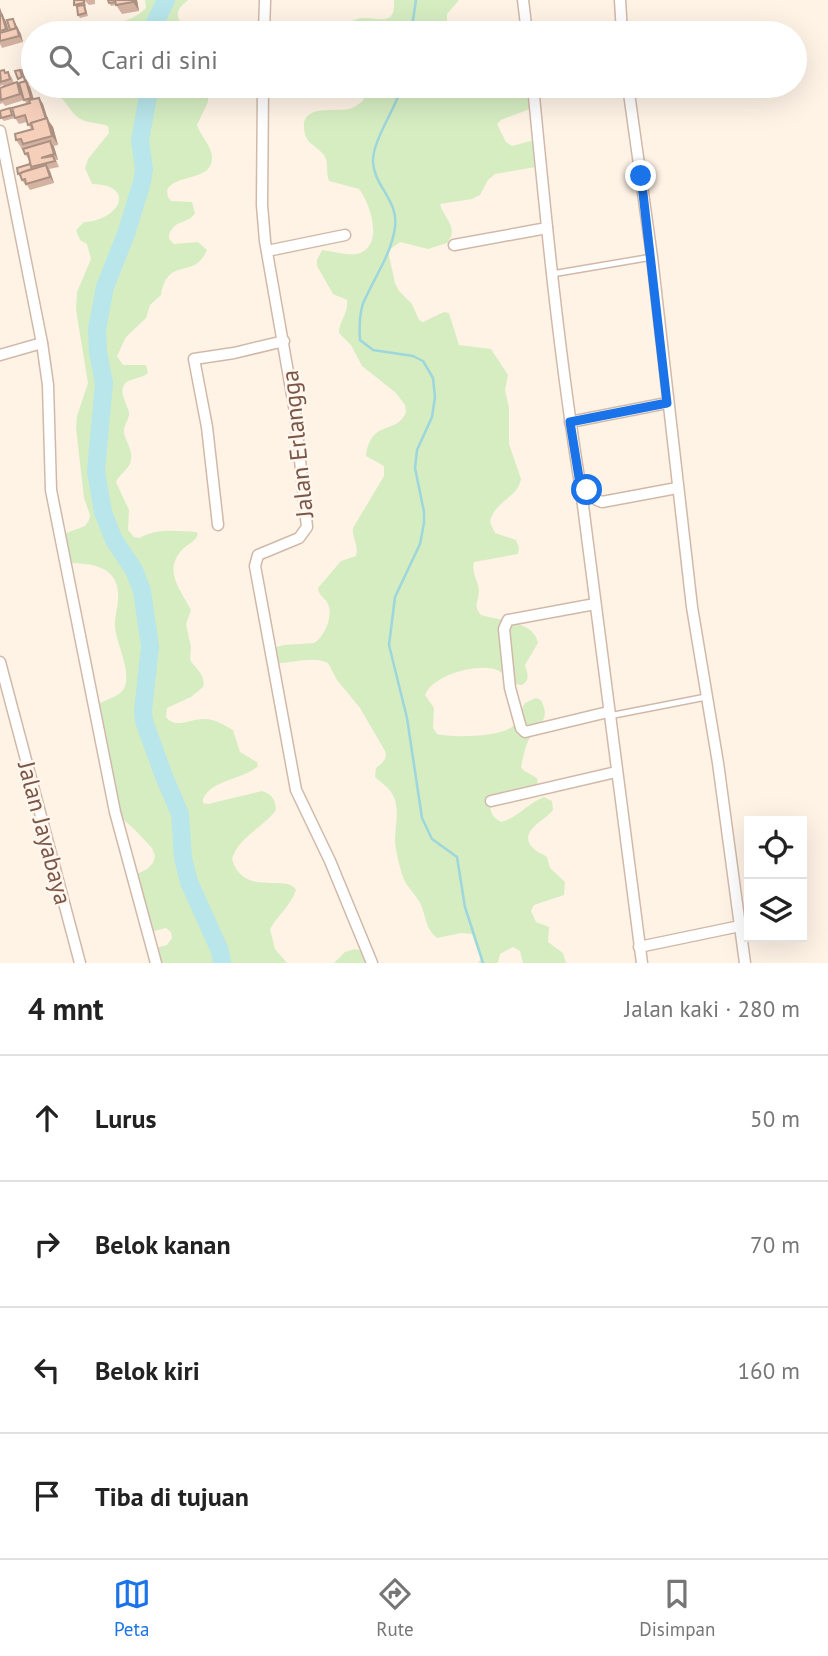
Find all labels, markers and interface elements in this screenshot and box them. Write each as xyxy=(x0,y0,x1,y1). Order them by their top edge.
search box xyxy=(21,21,807,98)
icon: search xyxy=(45,41,83,79)
text: Cari di sini xyxy=(101,43,218,76)
route end xyxy=(625,160,656,191)
street label: Jalan Erlangga xyxy=(274,369,320,520)
route start xyxy=(571,474,602,505)
street label: Jalan Jayabaya xyxy=(11,757,79,908)
map controls xyxy=(744,816,807,942)
button: locate xyxy=(744,816,807,879)
button: layers xyxy=(744,879,807,942)
text: 4 mnt xyxy=(28,989,104,1028)
text: Jalan kaki · 280 m xyxy=(625,994,800,1023)
icon: ahead xyxy=(28,1099,66,1137)
text: Lurus xyxy=(95,1102,156,1135)
text: 50 m xyxy=(750,1104,800,1133)
icon: right xyxy=(28,1225,66,1263)
text: Belok kanan xyxy=(95,1228,231,1261)
text: 70 m xyxy=(750,1230,800,1259)
icon: left xyxy=(28,1351,66,1389)
text: Belok kiri xyxy=(95,1354,200,1387)
text: 160 m xyxy=(738,1356,800,1385)
icon: arrive xyxy=(28,1477,66,1515)
text: Tiba di tujuan xyxy=(95,1480,249,1513)
tab: Peta xyxy=(113,1575,151,1641)
tab: Rute xyxy=(376,1575,414,1641)
tab: Disimpan xyxy=(639,1575,715,1641)

